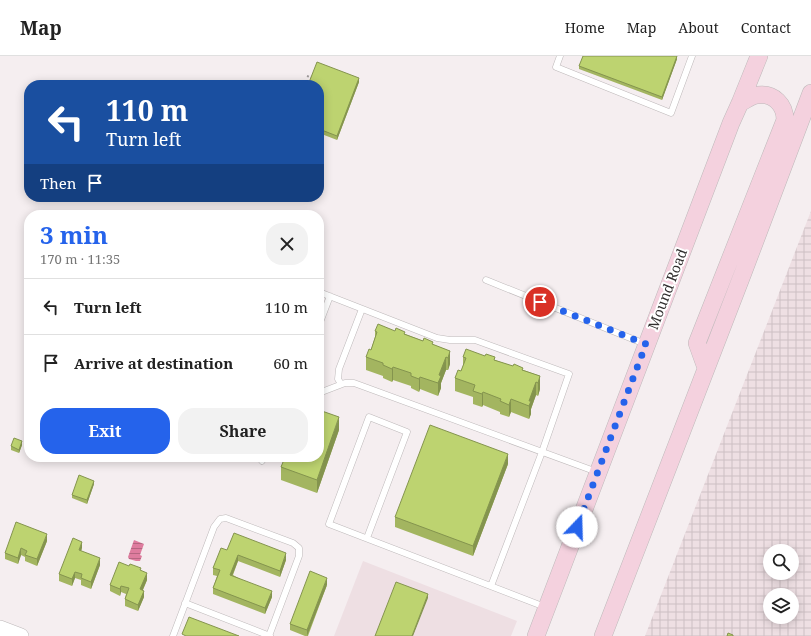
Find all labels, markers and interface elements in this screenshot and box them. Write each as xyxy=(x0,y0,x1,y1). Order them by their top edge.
text: Map xyxy=(20,15,62,41)
text: Home xyxy=(565,18,605,37)
text: Map xyxy=(627,18,656,37)
text: About xyxy=(678,18,719,37)
text: Contact xyxy=(741,18,791,37)
text: 110 m xyxy=(106,91,188,129)
icon: left xyxy=(40,96,92,148)
text: Turn left xyxy=(106,127,181,151)
icon: arrive xyxy=(84,172,106,194)
text: Then xyxy=(40,173,76,193)
text: 3 min xyxy=(40,218,108,251)
button: close xyxy=(266,223,308,265)
street label: Mound Road xyxy=(643,245,691,332)
text: 170 m · 11:35 xyxy=(40,250,120,268)
pin xyxy=(523,285,557,319)
icon: arrive xyxy=(529,291,551,313)
icon: left xyxy=(40,296,62,318)
text: Turn left xyxy=(74,297,142,317)
text: 110 m xyxy=(265,297,308,317)
icon: arrive xyxy=(40,352,62,374)
text: Arrive at destination xyxy=(74,353,233,373)
text: 60 m xyxy=(273,353,308,373)
button: Exit xyxy=(40,408,170,454)
button: Share xyxy=(178,408,308,454)
position arrow xyxy=(556,506,598,548)
map controls xyxy=(763,544,799,624)
button: search xyxy=(763,544,799,580)
button: layers xyxy=(763,588,799,624)

